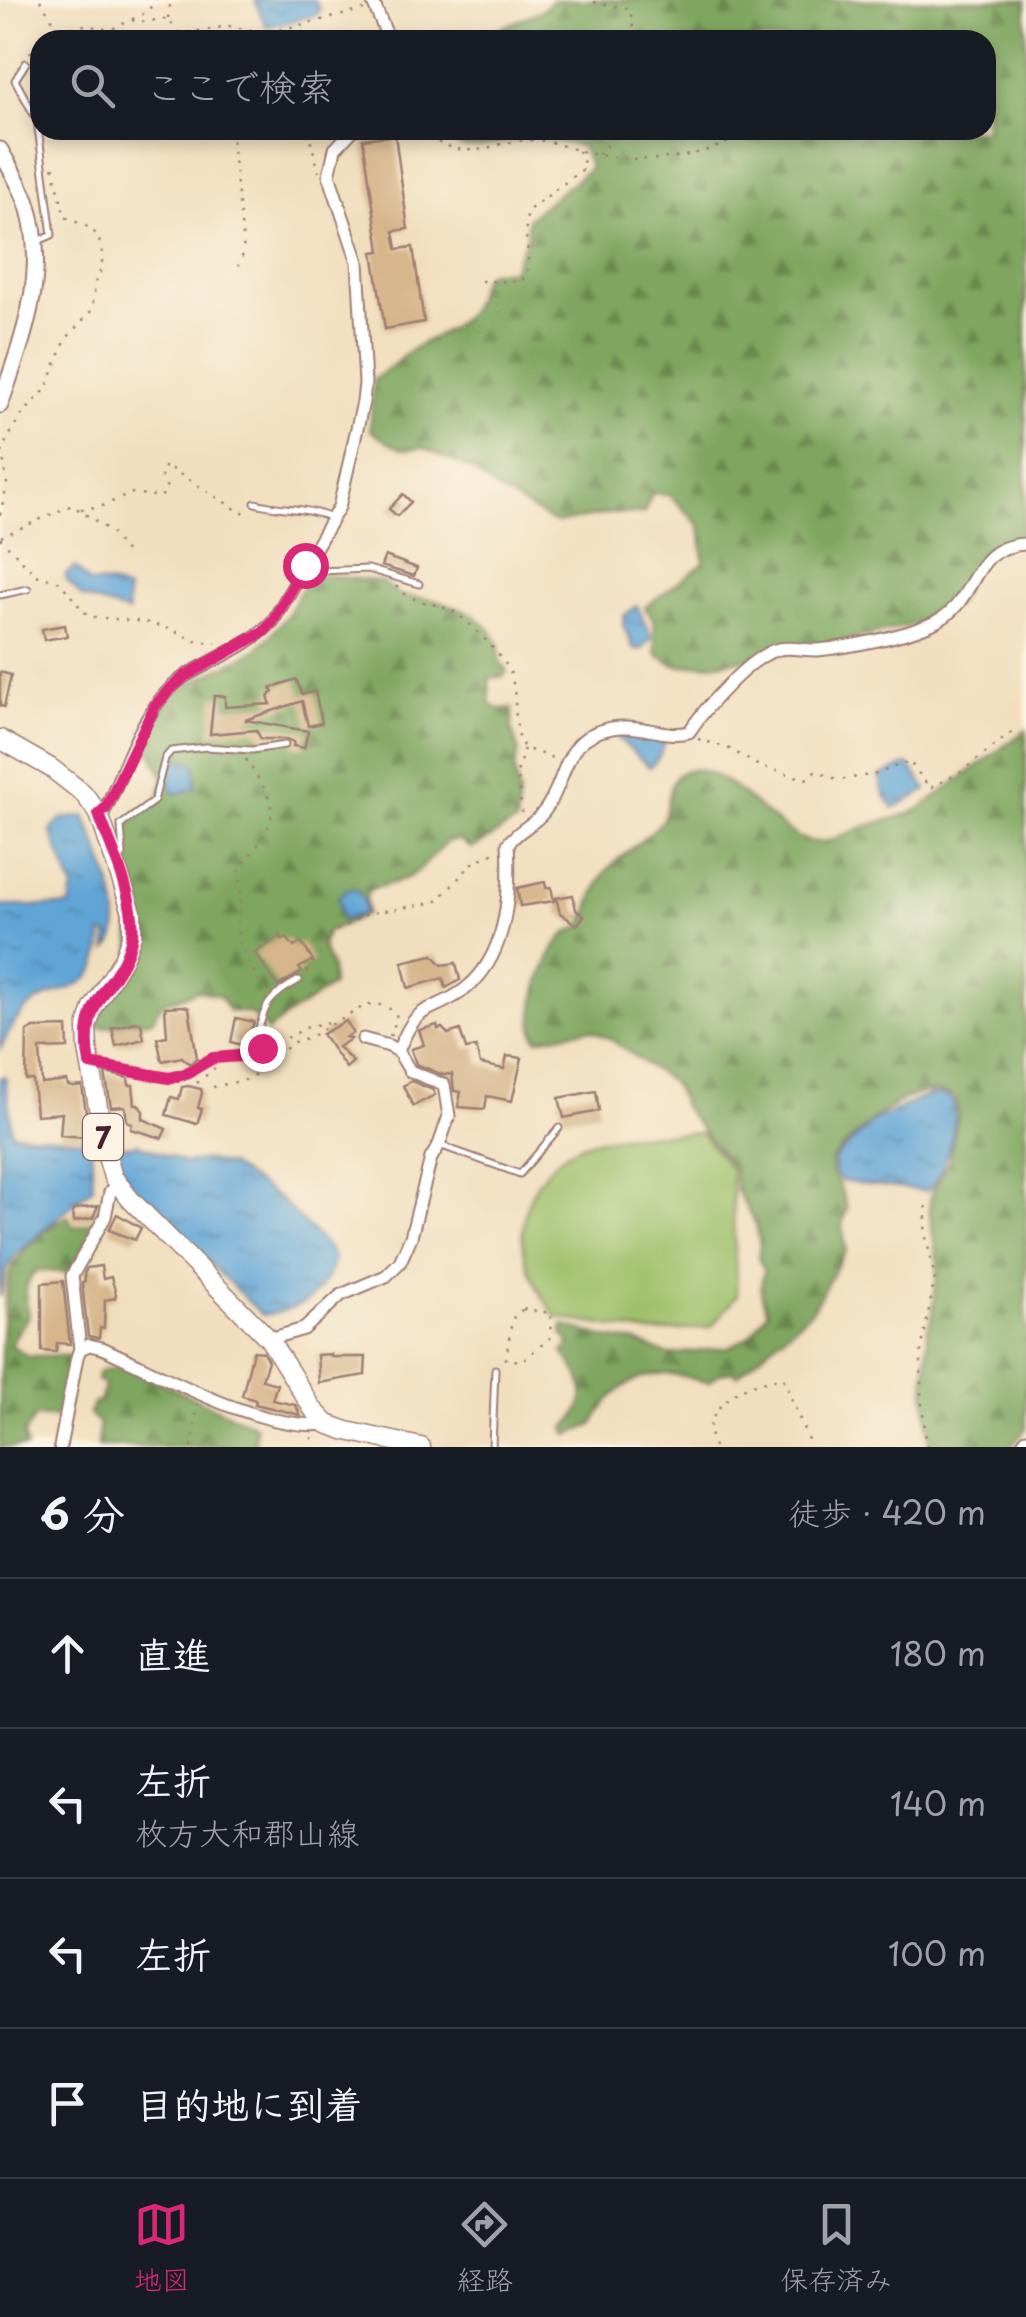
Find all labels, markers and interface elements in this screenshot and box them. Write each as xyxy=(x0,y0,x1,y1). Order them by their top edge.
search box xyxy=(30,30,996,140)
text: ここで検索 xyxy=(145,57,335,114)
icon: search xyxy=(65,58,120,113)
route start xyxy=(283,543,329,589)
route end xyxy=(240,1026,286,1072)
road number: 7 xyxy=(83,1114,123,1160)
text: 6 分 xyxy=(40,1481,125,1544)
text: 徒歩 · 420 m xyxy=(788,1488,986,1536)
text: 直進 xyxy=(135,1625,211,1682)
icon: ahead xyxy=(40,1626,95,1681)
text: 180 m xyxy=(890,1629,986,1677)
text: 左折 xyxy=(135,1751,211,1808)
icon: left xyxy=(40,1776,95,1831)
text: 140 m xyxy=(890,1779,986,1827)
text: 枚方大和郡山線 xyxy=(135,1808,359,1856)
text: 左折 xyxy=(135,1925,211,1982)
icon: left xyxy=(40,1926,95,1981)
text: 100 m xyxy=(888,1929,986,1977)
text: 目的地に到着 xyxy=(135,2075,363,2132)
icon: arrive xyxy=(40,2076,95,2131)
tab: 地図 xyxy=(134,2197,190,2300)
tab: 経路 xyxy=(457,2197,513,2300)
tab: 保存済み xyxy=(780,2197,892,2300)

